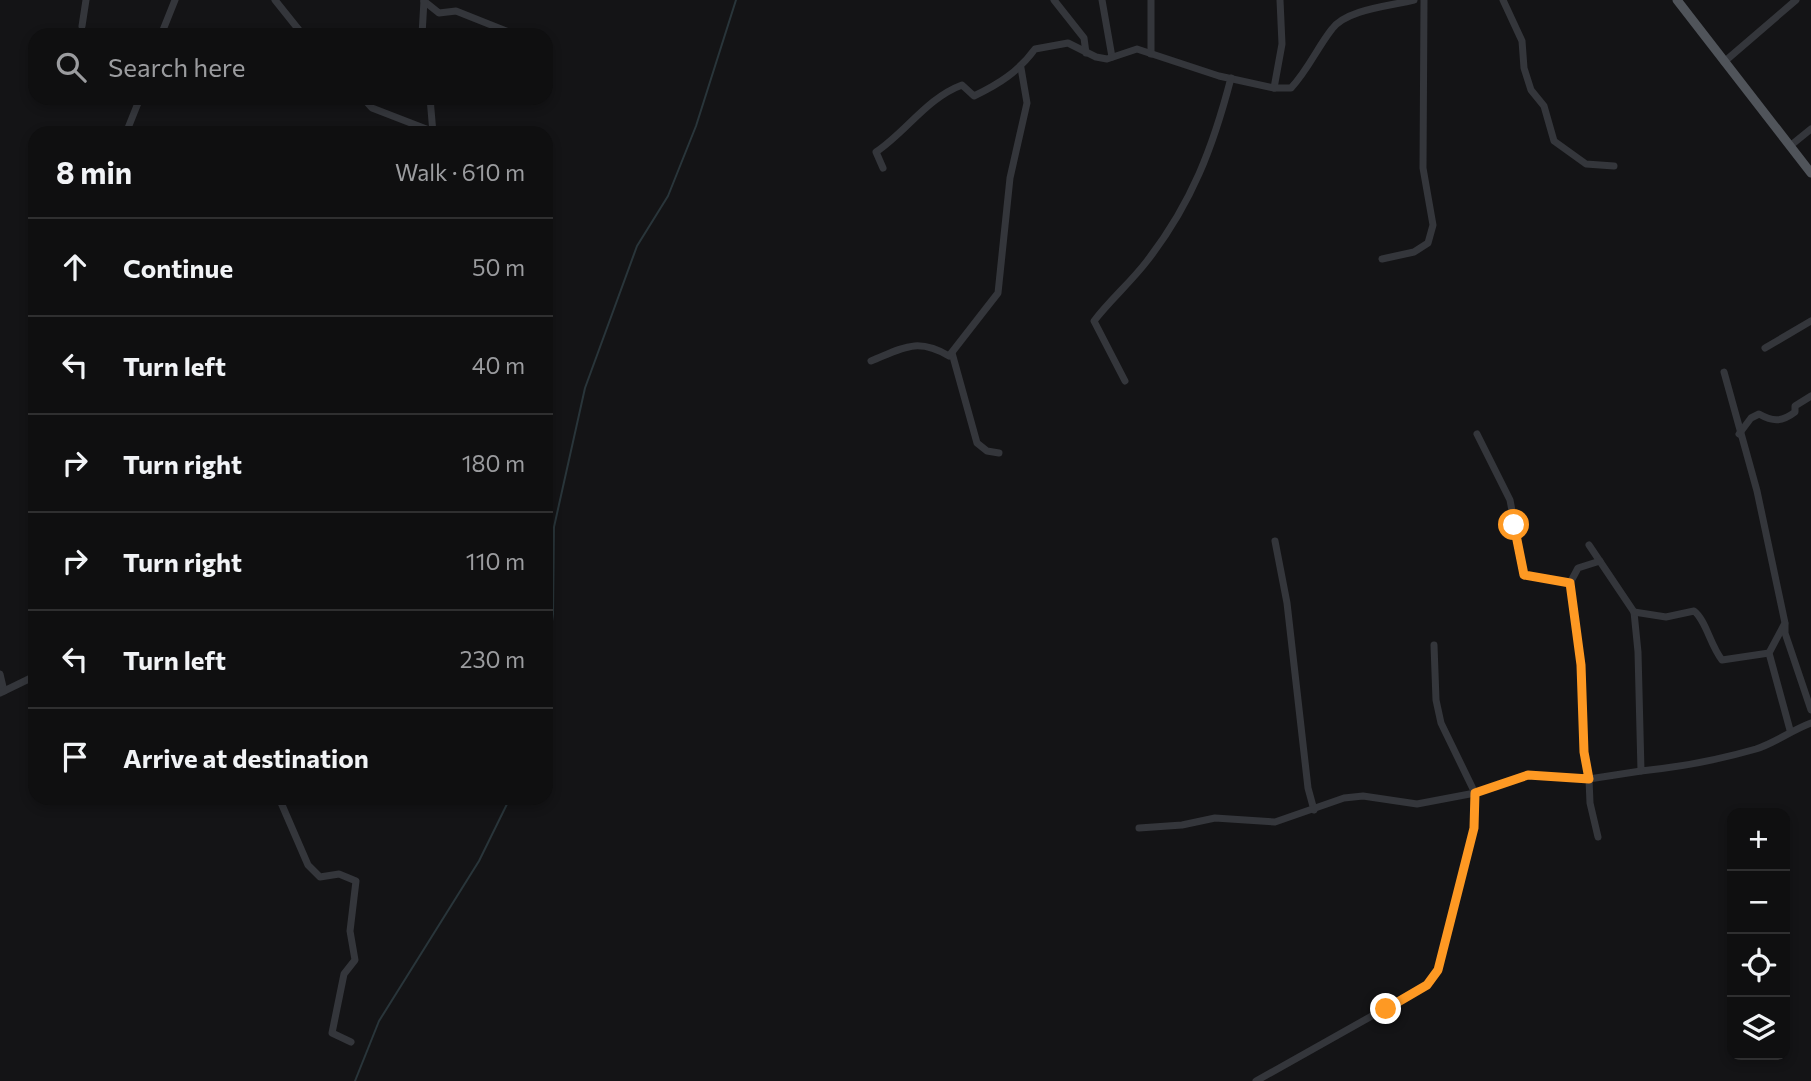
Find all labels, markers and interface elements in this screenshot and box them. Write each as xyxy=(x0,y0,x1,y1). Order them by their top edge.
search box xyxy=(28,28,553,105)
icon: search xyxy=(52,48,90,86)
text: Search here xyxy=(108,51,246,82)
text: 8 min xyxy=(56,153,132,190)
text: Walk · 610 m xyxy=(395,158,525,186)
icon: ahead xyxy=(56,248,94,286)
text: Continue xyxy=(123,252,233,283)
text: 50 m xyxy=(472,253,525,281)
icon: left xyxy=(56,346,94,384)
text: Turn left xyxy=(123,350,226,381)
text: 40 m xyxy=(472,351,525,379)
icon: right xyxy=(56,444,94,482)
text: Turn right xyxy=(123,448,242,479)
text: 180 m xyxy=(462,449,525,477)
route start xyxy=(1498,509,1529,540)
icon: right xyxy=(56,542,94,580)
text: Turn right xyxy=(123,546,242,577)
text: 110 m xyxy=(466,547,525,575)
icon: left xyxy=(56,640,94,678)
text: Turn left xyxy=(123,644,226,675)
text: 230 m xyxy=(460,645,525,673)
icon: arrive xyxy=(56,738,94,776)
text: Arrive at destination xyxy=(123,742,369,773)
map controls xyxy=(1727,808,1790,1060)
button: + xyxy=(1727,808,1790,871)
button: − xyxy=(1727,871,1790,934)
button: locate xyxy=(1727,934,1790,997)
route end xyxy=(1370,993,1401,1024)
button: layers xyxy=(1727,997,1790,1060)

